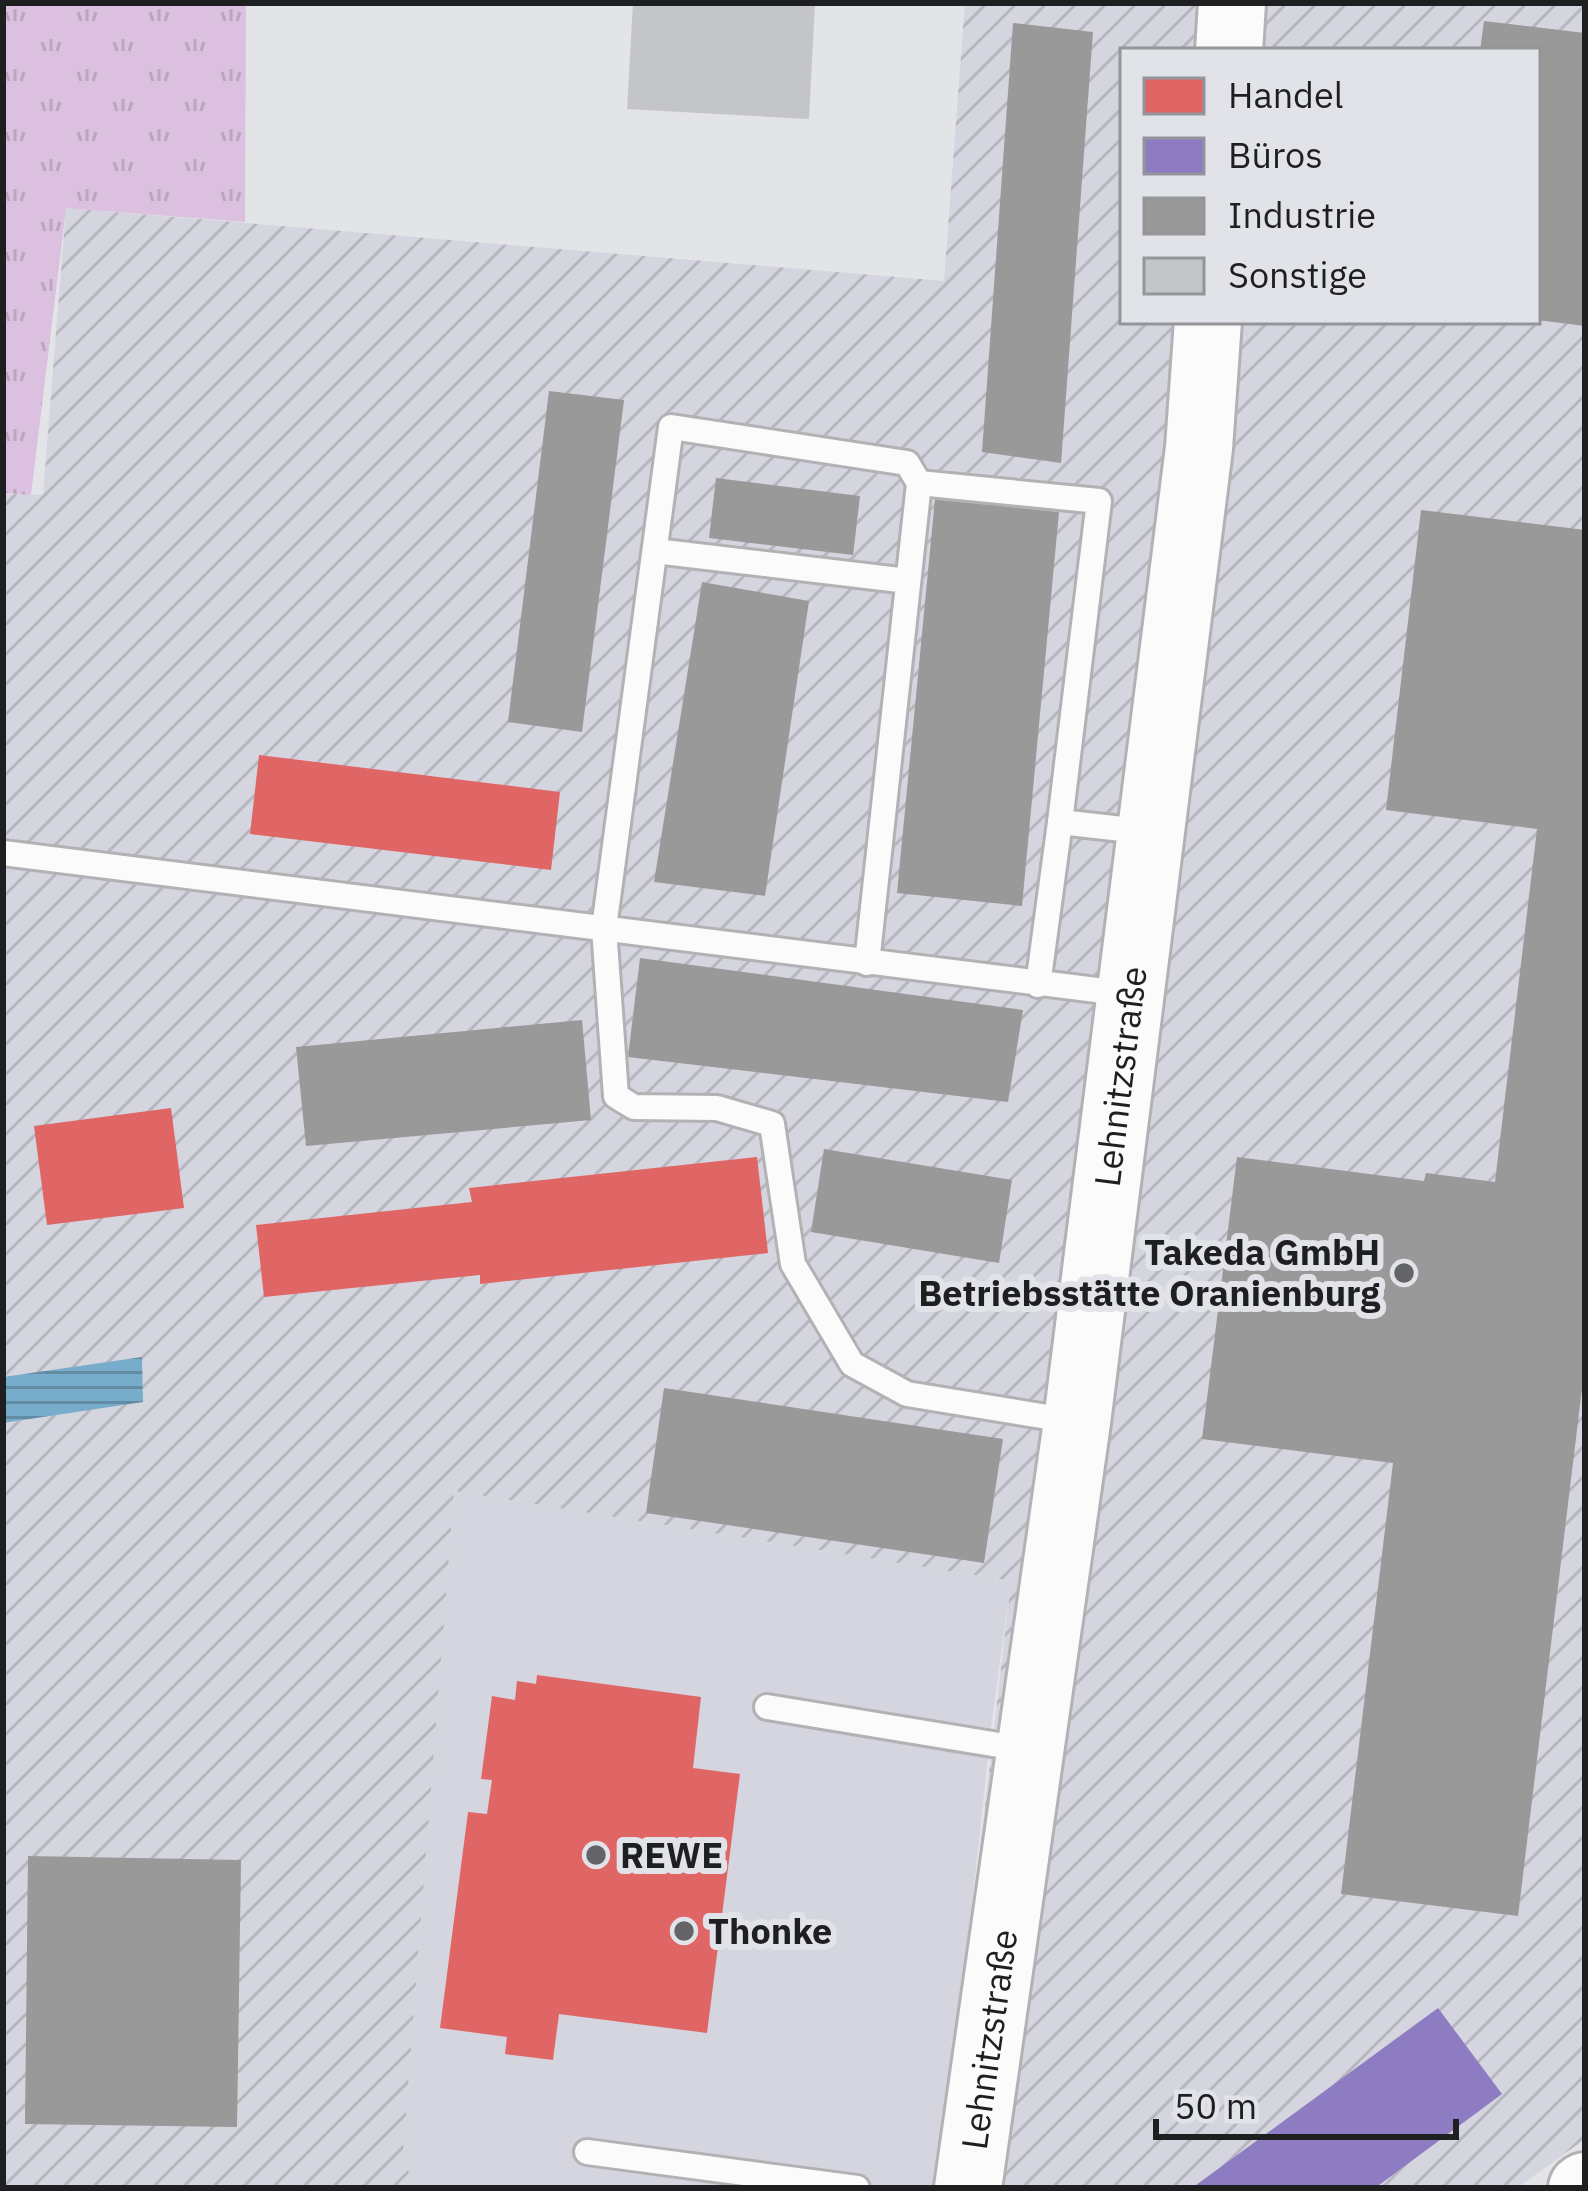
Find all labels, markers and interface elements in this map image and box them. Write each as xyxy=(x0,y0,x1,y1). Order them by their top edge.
legend xyxy=(1120,48,1540,324)
text: Handel xyxy=(1228,71,1344,118)
text: Büros xyxy=(1228,131,1323,178)
text: Industrie xyxy=(1228,191,1376,238)
text: Sonstige xyxy=(1228,251,1367,298)
street label: Lehnitzstraße xyxy=(1083,963,1157,1189)
place label: Takeda GmbH Betriebsstätte Oranienburg xyxy=(918,1228,1380,1316)
marker: Takeda GmbH Betriebsstätte Oranienburg xyxy=(1391,1260,1417,1286)
place label: REWE xyxy=(620,1831,723,1878)
marker: REWE xyxy=(583,1842,609,1868)
place label: Thonke xyxy=(708,1907,832,1954)
marker: Thonke xyxy=(671,1918,697,1944)
street label: Lehnitzstraße xyxy=(950,1926,1028,2153)
scale bar xyxy=(1156,2065,1456,2139)
text: 50 m xyxy=(1174,2082,1257,2129)

